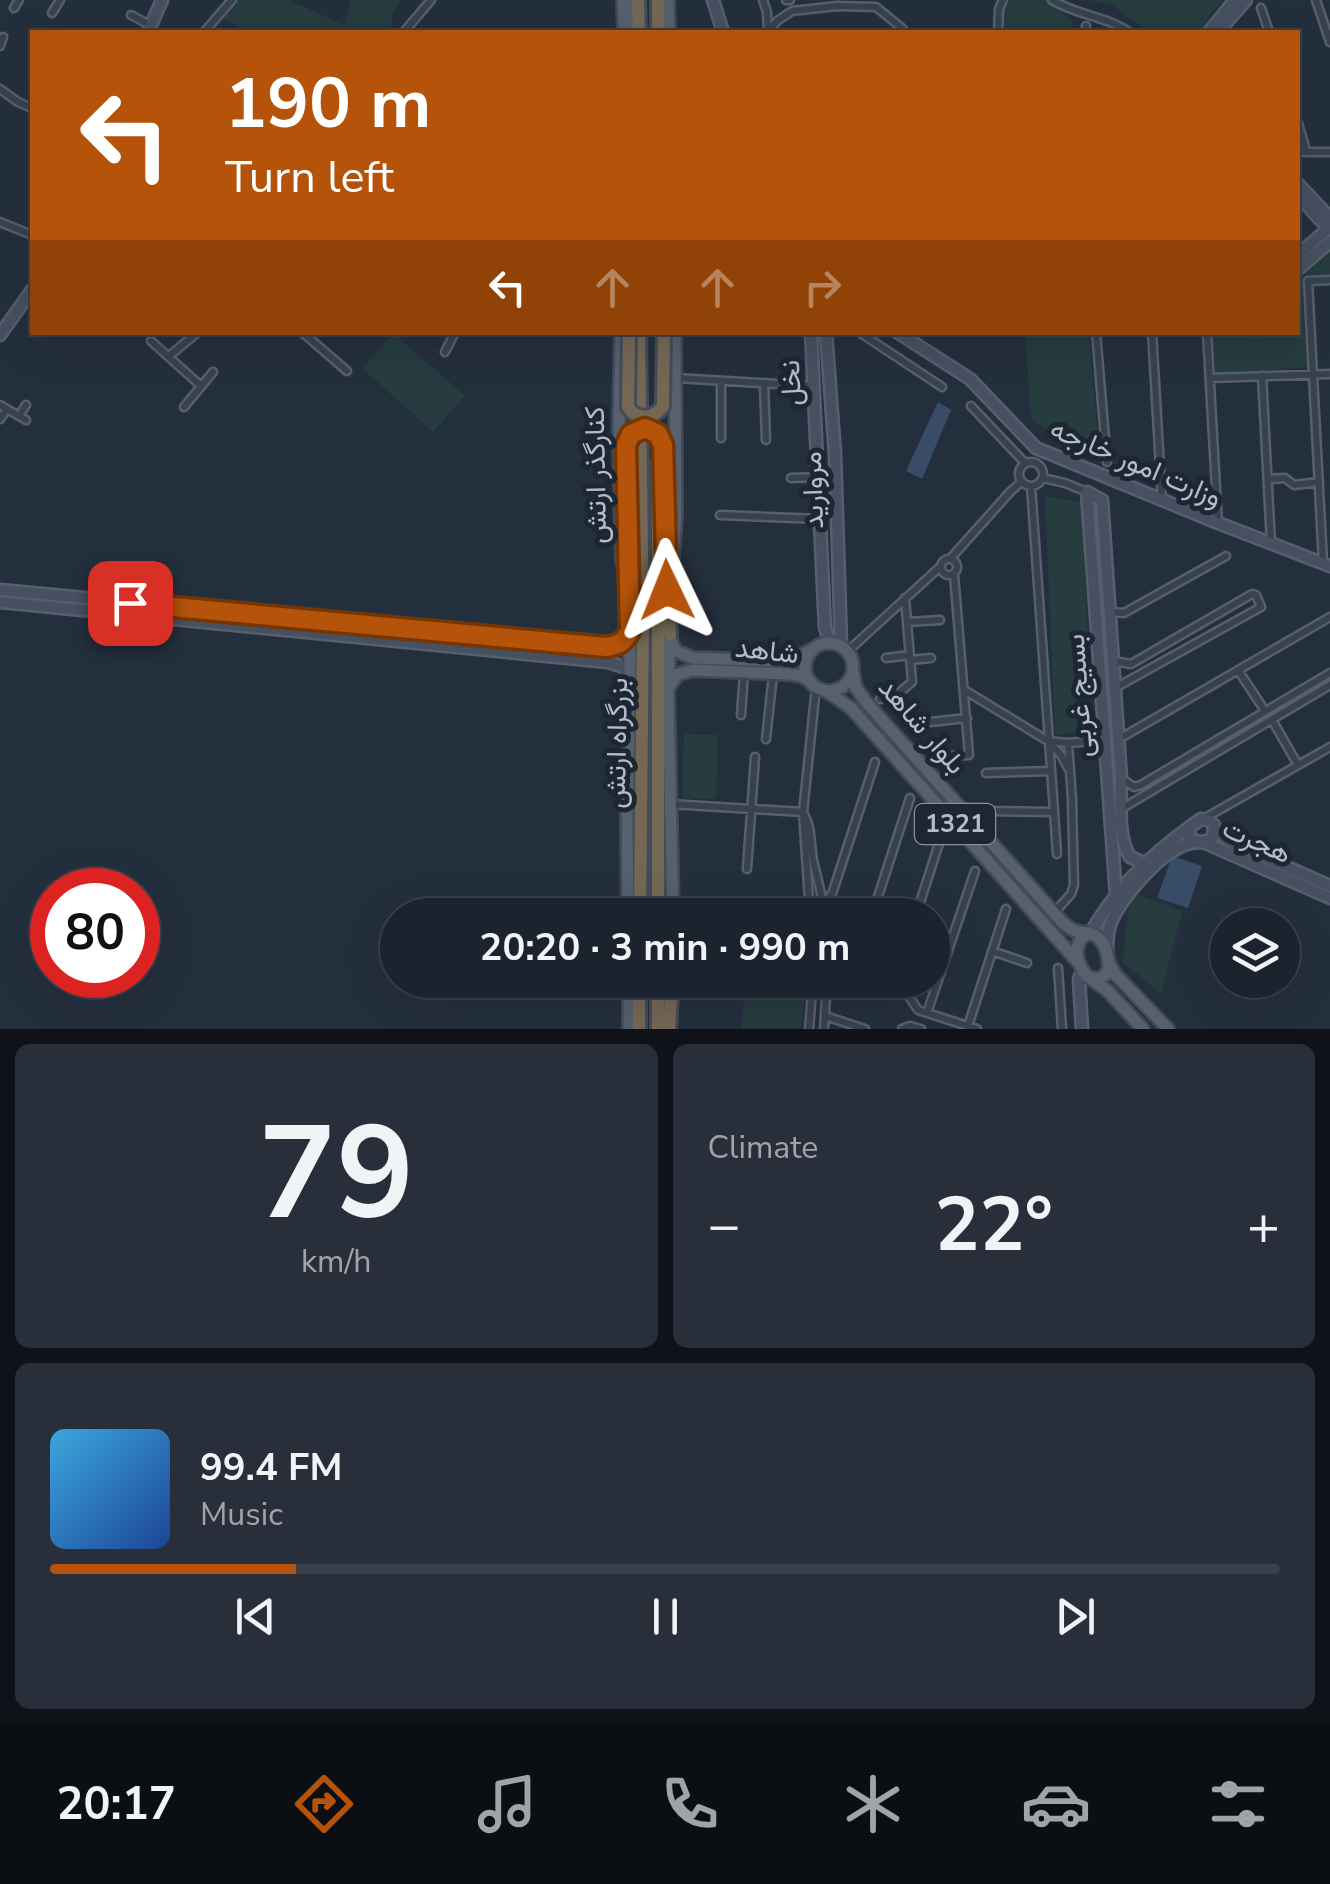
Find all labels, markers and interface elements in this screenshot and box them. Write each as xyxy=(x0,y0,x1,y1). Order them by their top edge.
text: 190 m xyxy=(225,56,431,152)
icon: left xyxy=(60,70,190,200)
text: Turn left xyxy=(225,147,394,208)
icon: left xyxy=(480,260,535,315)
icon: ahead xyxy=(585,260,640,315)
icon: ahead xyxy=(690,260,745,315)
icon: right xyxy=(795,260,850,315)
street label: نخل xyxy=(771,359,811,407)
street label: کنارگذر ارتش xyxy=(576,406,616,544)
street label: وزارت امور خارجه xyxy=(1044,410,1228,516)
street label: مروارید xyxy=(793,451,833,529)
position arrow xyxy=(615,538,719,642)
pin xyxy=(88,561,173,646)
icon: arrive xyxy=(103,576,158,631)
street label: شاهد xyxy=(733,629,801,673)
street label: بسیج غربی xyxy=(1056,633,1102,759)
street label: بلوار شاهد xyxy=(869,670,975,782)
street label: بزرگراه ارتش xyxy=(597,677,637,809)
road number: 1321 xyxy=(915,804,995,844)
street label: هجرت xyxy=(1217,809,1297,873)
speed limit sign: 80 xyxy=(30,868,160,998)
map controls xyxy=(1210,908,1300,998)
button: layers xyxy=(1210,908,1300,998)
text: 20:20 · 3 min · 990 m xyxy=(480,922,850,973)
text: 79 xyxy=(258,1086,414,1263)
text: Climate xyxy=(708,1126,818,1169)
text: 22° xyxy=(935,1174,1053,1276)
text: − xyxy=(708,1188,741,1263)
text: + xyxy=(1247,1188,1280,1263)
text: km/h xyxy=(301,1240,372,1283)
text: 99.4 FM xyxy=(200,1442,342,1493)
text: Music xyxy=(200,1493,283,1536)
icon: previous xyxy=(228,1589,283,1644)
icon: pause xyxy=(638,1589,693,1644)
icon: next xyxy=(1048,1589,1103,1644)
icon: directions xyxy=(289,1769,359,1839)
icon: music xyxy=(472,1769,542,1839)
icon: phone xyxy=(655,1769,725,1839)
icon: climate xyxy=(838,1769,908,1839)
icon: car xyxy=(1021,1769,1091,1839)
icon: filters xyxy=(1203,1769,1273,1839)
text: 20:17 xyxy=(56,1774,176,1835)

